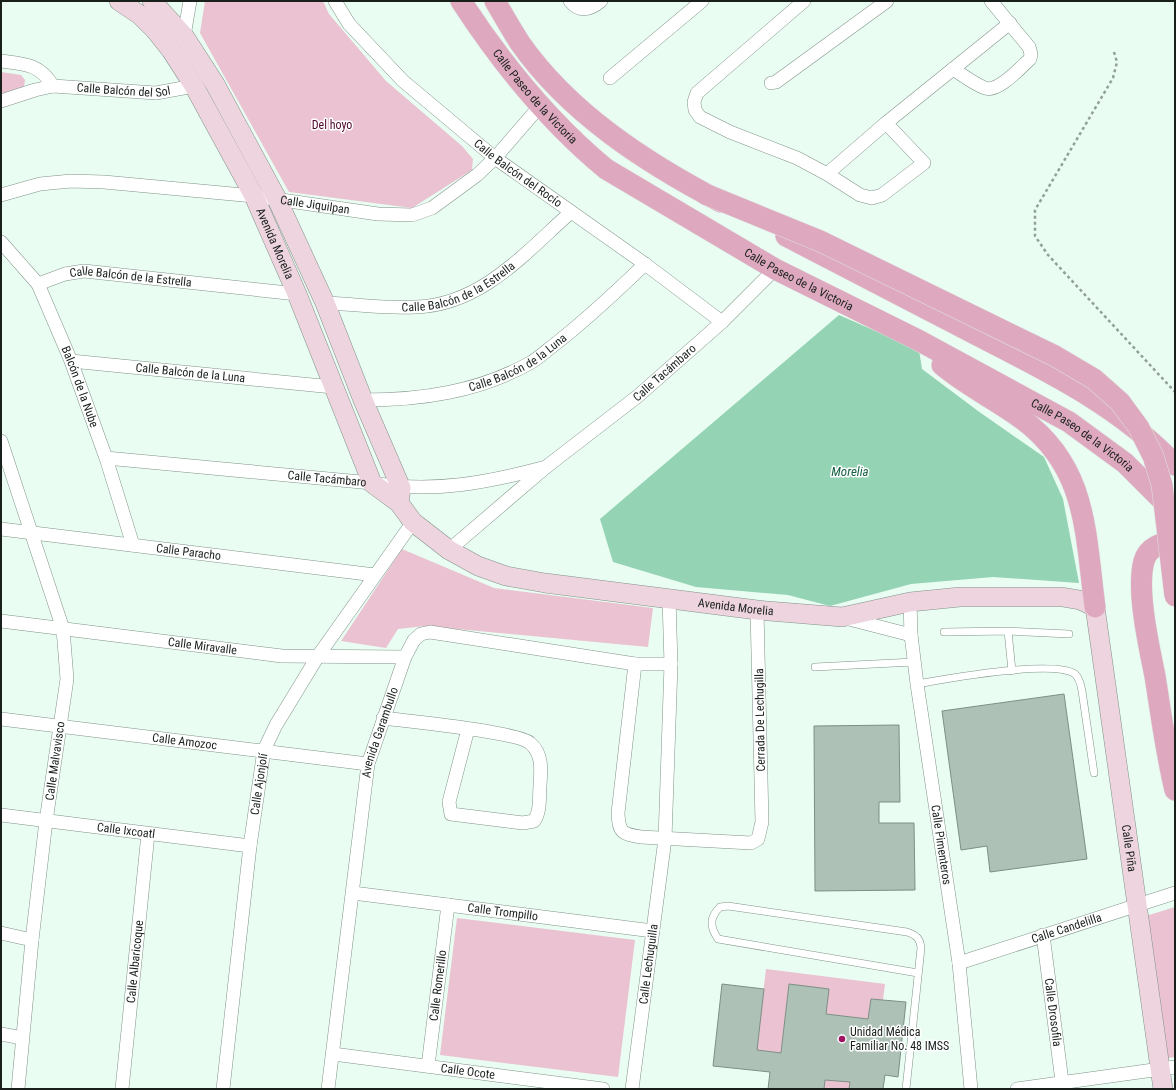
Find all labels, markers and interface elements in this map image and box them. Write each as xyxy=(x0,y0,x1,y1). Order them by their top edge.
street label: Calle Paseo de la Victoria xyxy=(490,47,580,147)
street label: Calle Balcón del Sol xyxy=(76,81,172,100)
park label: Del hoyo xyxy=(312,118,352,132)
street label: Calle Balcón del Rocío xyxy=(471,136,565,210)
street label: Calle Jiquilpan xyxy=(279,193,351,217)
street label: Avenida Morelia xyxy=(253,206,297,281)
street label: Calle Paseo de la Victoria xyxy=(742,245,856,314)
street label: Calle Balcón de la Estrella xyxy=(401,259,518,314)
street label: Calle Balcón de la Estrella xyxy=(69,264,193,290)
street label: Calle Balcón de la Luna xyxy=(467,331,570,394)
street label: Calle Tacámbaro xyxy=(630,341,699,404)
street label: Balcón de la Nube xyxy=(58,344,101,430)
street label: Calle Balcón de la Luna xyxy=(135,360,246,385)
street label: Calle Paseo de la Victoria xyxy=(1029,396,1137,475)
water label: Morelia xyxy=(831,464,869,479)
street label: Calle Tacámbaro xyxy=(287,468,367,489)
street label: Calle Paracho xyxy=(155,541,222,563)
street label: Avenida Morelia xyxy=(697,596,774,618)
street label: Calle Miravalle xyxy=(167,635,238,657)
street label: Cerrada De Lechugilla xyxy=(752,668,768,772)
street label: Avenida Garambullo xyxy=(359,685,401,779)
street label: Calle Malvavisco xyxy=(43,721,67,801)
street label: Calle Amozoc xyxy=(151,731,218,752)
street label: Calle Ajonjolí xyxy=(248,751,271,816)
street label: Calle Pimenteros xyxy=(928,804,954,886)
street label: Calle Ixcoatl xyxy=(96,820,156,841)
street label: Calle Piña xyxy=(1119,824,1139,873)
street label: Calle Trompillo xyxy=(467,901,539,923)
street label: Calle Candelilla xyxy=(1029,910,1104,946)
street label: Calle Albaricoque xyxy=(124,919,146,1004)
street label: Calle Lechuguilla xyxy=(636,923,661,1005)
street label: Calle Romerillo xyxy=(427,949,449,1022)
street label: Calle Drosofila xyxy=(1042,977,1064,1048)
place label: Unidad Médica Familiar No. 48 IMSS xyxy=(850,1025,949,1053)
marker: Unidad Médica Familiar No. 48 IMSS xyxy=(837,1034,847,1044)
street label: Calle Ocote xyxy=(440,1061,496,1082)

